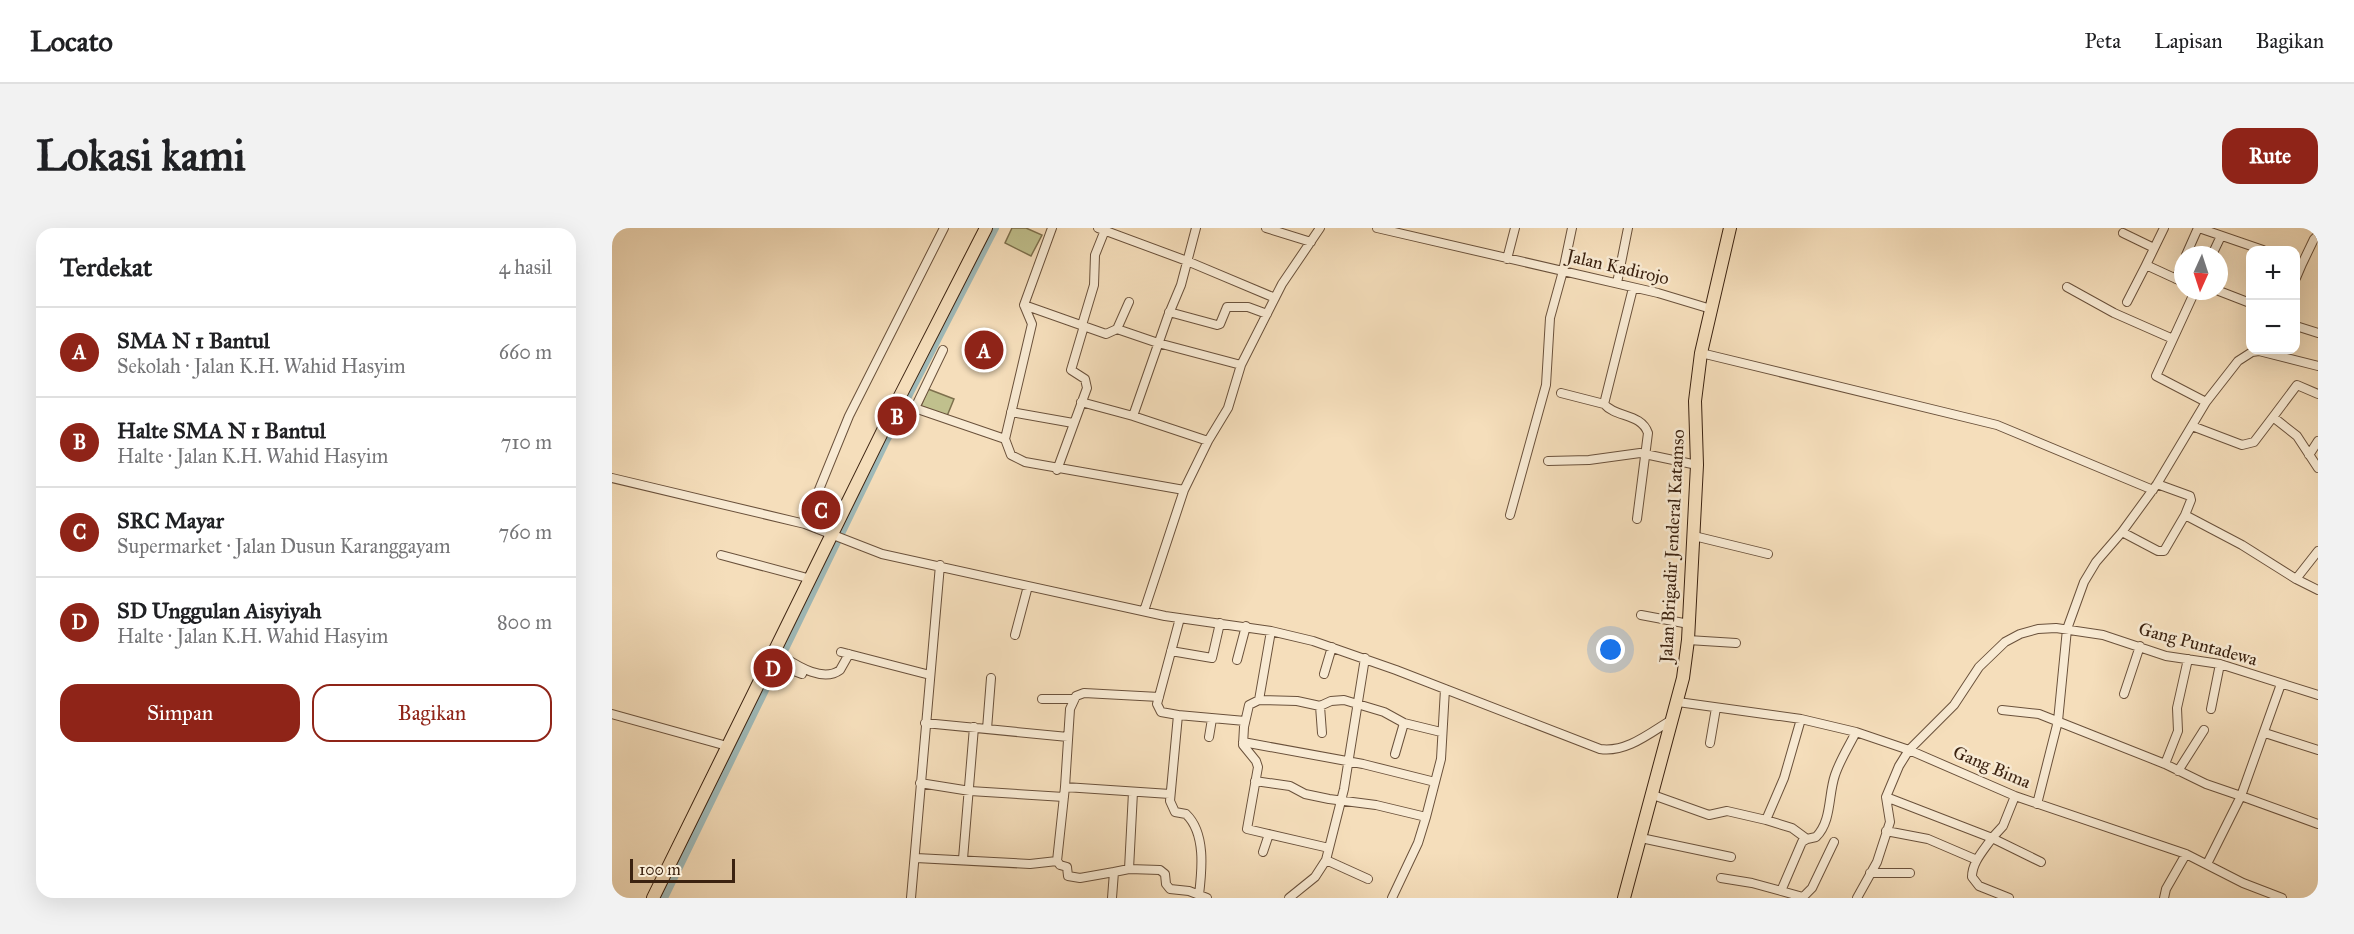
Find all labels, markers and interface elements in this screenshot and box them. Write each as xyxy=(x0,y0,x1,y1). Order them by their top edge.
text: Locato xyxy=(30,24,113,59)
text: Peta xyxy=(2085,28,2121,54)
text: Lapisan xyxy=(2154,28,2223,54)
text: Bagikan xyxy=(2256,28,2324,54)
button: Rute xyxy=(2222,128,2318,184)
text: Lokasi kami xyxy=(36,130,246,182)
street label: Jalan Kadirojo xyxy=(1563,244,1671,290)
north arrow xyxy=(2174,246,2228,300)
map controls xyxy=(2246,246,2300,354)
button: + xyxy=(2246,246,2300,300)
text: Terdekat xyxy=(60,251,152,283)
text: 4 hasil xyxy=(499,255,552,279)
button: − xyxy=(2246,300,2300,354)
text: SMA N 1 Bantul xyxy=(117,327,270,354)
pin: A xyxy=(964,328,1004,372)
text: A xyxy=(73,340,86,364)
text: 660 m xyxy=(499,340,552,364)
text: Sekolah · Jalan K.H. Wahid Hasyim xyxy=(117,354,406,378)
pin: B xyxy=(878,394,916,438)
text: Halte SMA N 1 Bantul xyxy=(117,417,326,444)
street label: Jalan Brigadir Jenderal Katamso xyxy=(1655,429,1690,665)
text: B xyxy=(73,430,86,454)
text: 710 m xyxy=(501,430,552,454)
text: Halte · Jalan K.H. Wahid Hasyim xyxy=(117,444,388,468)
pin: C xyxy=(802,488,840,532)
text: SRC Mayar xyxy=(117,507,224,534)
text: C xyxy=(73,520,86,544)
text: 760 m xyxy=(498,520,552,544)
text: Supermarket · Jalan Dusun Karanggayam xyxy=(117,534,450,558)
text: SD Unggulan Aisyiyah xyxy=(117,597,322,624)
text: D xyxy=(72,610,87,634)
text: 800 m xyxy=(497,610,552,634)
street label: Gang Puntadewa xyxy=(2136,618,2260,672)
text: Halte · Jalan K.H. Wahid Hasyim xyxy=(117,624,388,648)
your location xyxy=(1596,635,1625,664)
pin: D xyxy=(754,646,792,690)
button: Simpan xyxy=(60,684,300,742)
button: Bagikan xyxy=(312,684,552,742)
street label: Gang Bima xyxy=(1949,741,2035,794)
scale bar xyxy=(630,856,735,884)
text: 100 m xyxy=(639,860,681,879)

